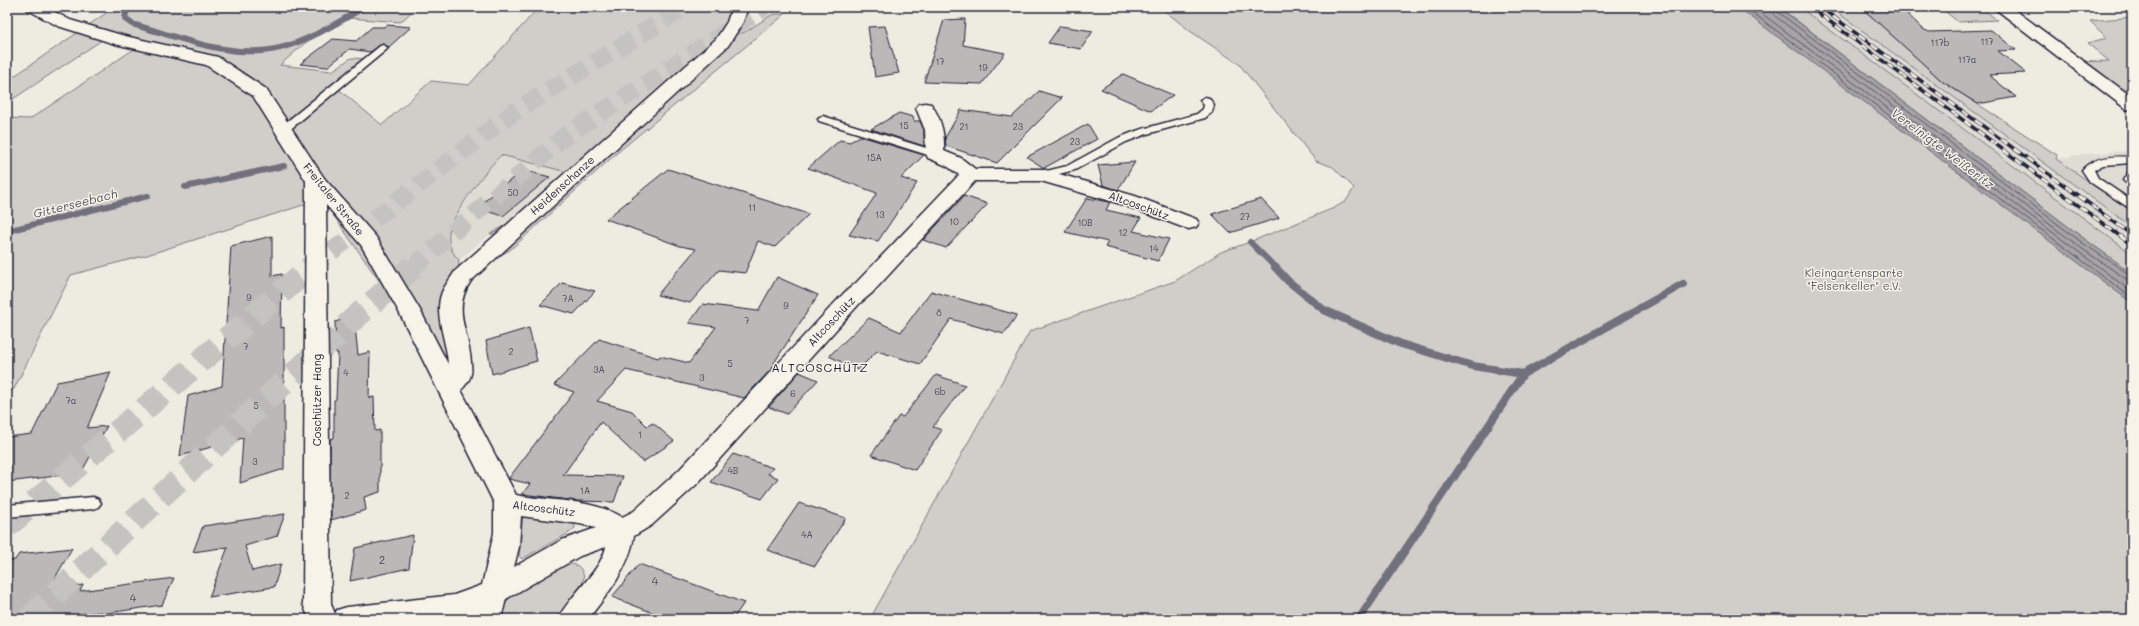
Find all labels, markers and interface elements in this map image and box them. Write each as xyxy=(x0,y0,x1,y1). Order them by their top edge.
house number: 117 xyxy=(1980,36,1994,47)
house number: 117b xyxy=(1931,37,1950,48)
house number: 117a xyxy=(1958,54,1977,65)
house number: 17 xyxy=(935,56,945,67)
house number: 19 xyxy=(978,62,988,73)
water label: Vereinigte Weißeritz xyxy=(1888,104,1998,192)
house number: 15 xyxy=(899,120,909,131)
house number: 21 xyxy=(959,121,969,132)
house number: 23 xyxy=(1013,121,1023,132)
house number: 23 xyxy=(1070,136,1080,147)
street label: Heidenschanze xyxy=(527,152,598,218)
house number: 15A xyxy=(866,152,882,163)
street label: Freitaler Straße xyxy=(300,160,368,239)
water label: Gitterseebach xyxy=(31,185,119,221)
house number: 50 xyxy=(508,187,519,198)
street label: Altcoschütz xyxy=(1107,187,1171,223)
house number: 11 xyxy=(748,202,756,213)
house number: 13 xyxy=(875,209,885,220)
house number: 27 xyxy=(1240,211,1250,222)
house number: 10 xyxy=(949,216,959,227)
house number: 10B xyxy=(1077,217,1093,228)
house number: 12 xyxy=(1118,227,1128,238)
house number: 14 xyxy=(1149,243,1159,254)
park label: Kleingartensparte "Felsenkeller" e.V. xyxy=(1805,265,1903,293)
house number: 9 xyxy=(246,292,252,303)
house number: 7A xyxy=(562,293,574,304)
street label: Altcoschütz xyxy=(804,293,858,349)
house number: 9 xyxy=(783,300,789,311)
house number: 8 xyxy=(936,307,942,318)
house number: 7 xyxy=(744,315,750,326)
house number: 7 xyxy=(243,341,249,352)
house number: 2 xyxy=(508,346,514,357)
street label: Coschützer Hang xyxy=(309,354,324,446)
house number: 5 xyxy=(727,358,733,369)
district label: ALTCOSCHÜTZ xyxy=(771,359,869,375)
house number: 3A xyxy=(593,364,605,375)
house number: 4 xyxy=(343,367,349,378)
house number: 3 xyxy=(699,372,705,383)
house number: 6b xyxy=(934,386,946,397)
house number: 6 xyxy=(790,388,796,399)
house number: 7a xyxy=(66,395,77,406)
house number: 5 xyxy=(253,400,259,411)
house number: 1 xyxy=(638,429,642,440)
house number: 3 xyxy=(252,456,258,467)
house number: 4B xyxy=(728,465,739,476)
house number: 1A xyxy=(580,485,590,496)
house number: 2 xyxy=(344,490,350,501)
street label: Altcoschütz xyxy=(512,497,576,519)
house number: 4A xyxy=(801,529,813,540)
house number: 2 xyxy=(379,552,385,567)
house number: 4 xyxy=(652,573,659,588)
house number: 4 xyxy=(130,590,137,605)

